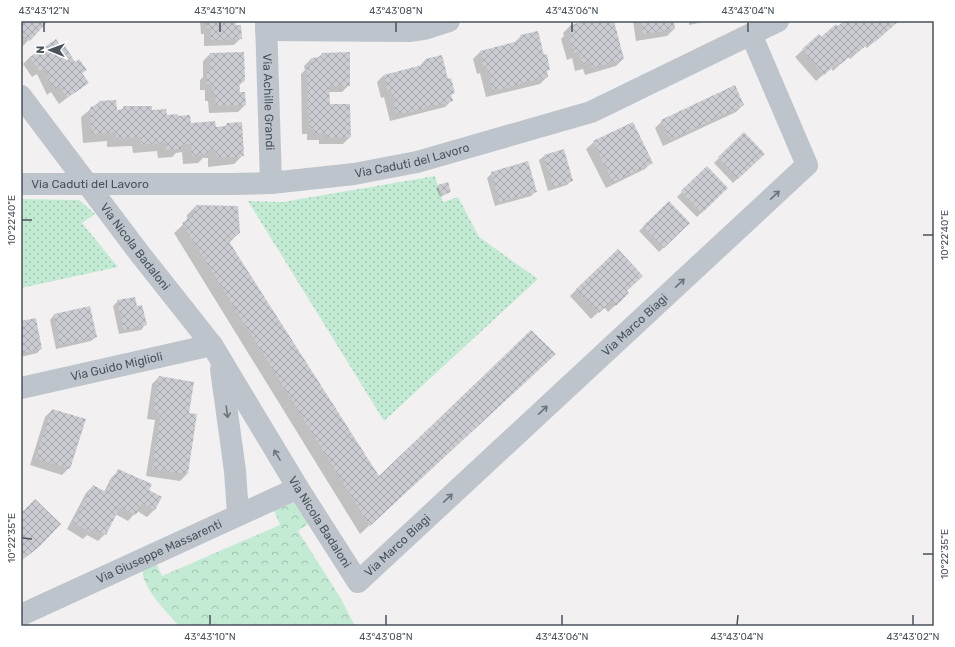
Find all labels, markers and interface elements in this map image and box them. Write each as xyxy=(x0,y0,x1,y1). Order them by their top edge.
text: 43°43'12"N xyxy=(19,5,69,17)
text: 43°43'10"N xyxy=(194,5,246,17)
text: 43°43'08"N xyxy=(369,5,423,17)
text: 43°43'06"N xyxy=(546,5,598,17)
text: 43°43'04"N xyxy=(721,5,775,17)
north arrow xyxy=(30,30,70,70)
text: N xyxy=(34,46,47,54)
street label: Via Achille Grandi xyxy=(260,53,277,151)
street label: Via Caduti del Lavoro xyxy=(353,140,471,181)
street label: Via Caduti del Lavoro xyxy=(31,177,149,191)
one-way arrow xyxy=(770,190,780,200)
text: 10°22'40"E xyxy=(6,195,18,245)
street label: Via Nicola Badaloni xyxy=(97,200,173,293)
text: 10°22'40"E xyxy=(939,210,951,260)
one-way arrow xyxy=(675,278,685,288)
street label: Via Marco Biagi xyxy=(599,291,671,359)
street label: Via Guido Miglioli xyxy=(69,349,164,384)
one-way arrow xyxy=(223,405,231,418)
one-way arrow xyxy=(538,405,549,414)
one-way arrow xyxy=(273,449,282,460)
street label: Via Nicola Badaloni xyxy=(285,474,354,570)
one-way arrow xyxy=(443,493,453,503)
street label: Via Marco Biagi xyxy=(361,511,433,579)
text: 10°22'35"E xyxy=(6,513,18,563)
street label: Via Giuseppe Massarenti xyxy=(94,517,224,586)
text: 10°22'35"E xyxy=(939,529,951,579)
text: 43°43'10"N xyxy=(184,631,236,643)
text: 43°43'08"N xyxy=(359,631,413,643)
text: 43°43'06"N xyxy=(536,631,588,643)
text: 43°43'04"N xyxy=(710,631,764,643)
text: 43°43'02"N xyxy=(887,631,940,643)

